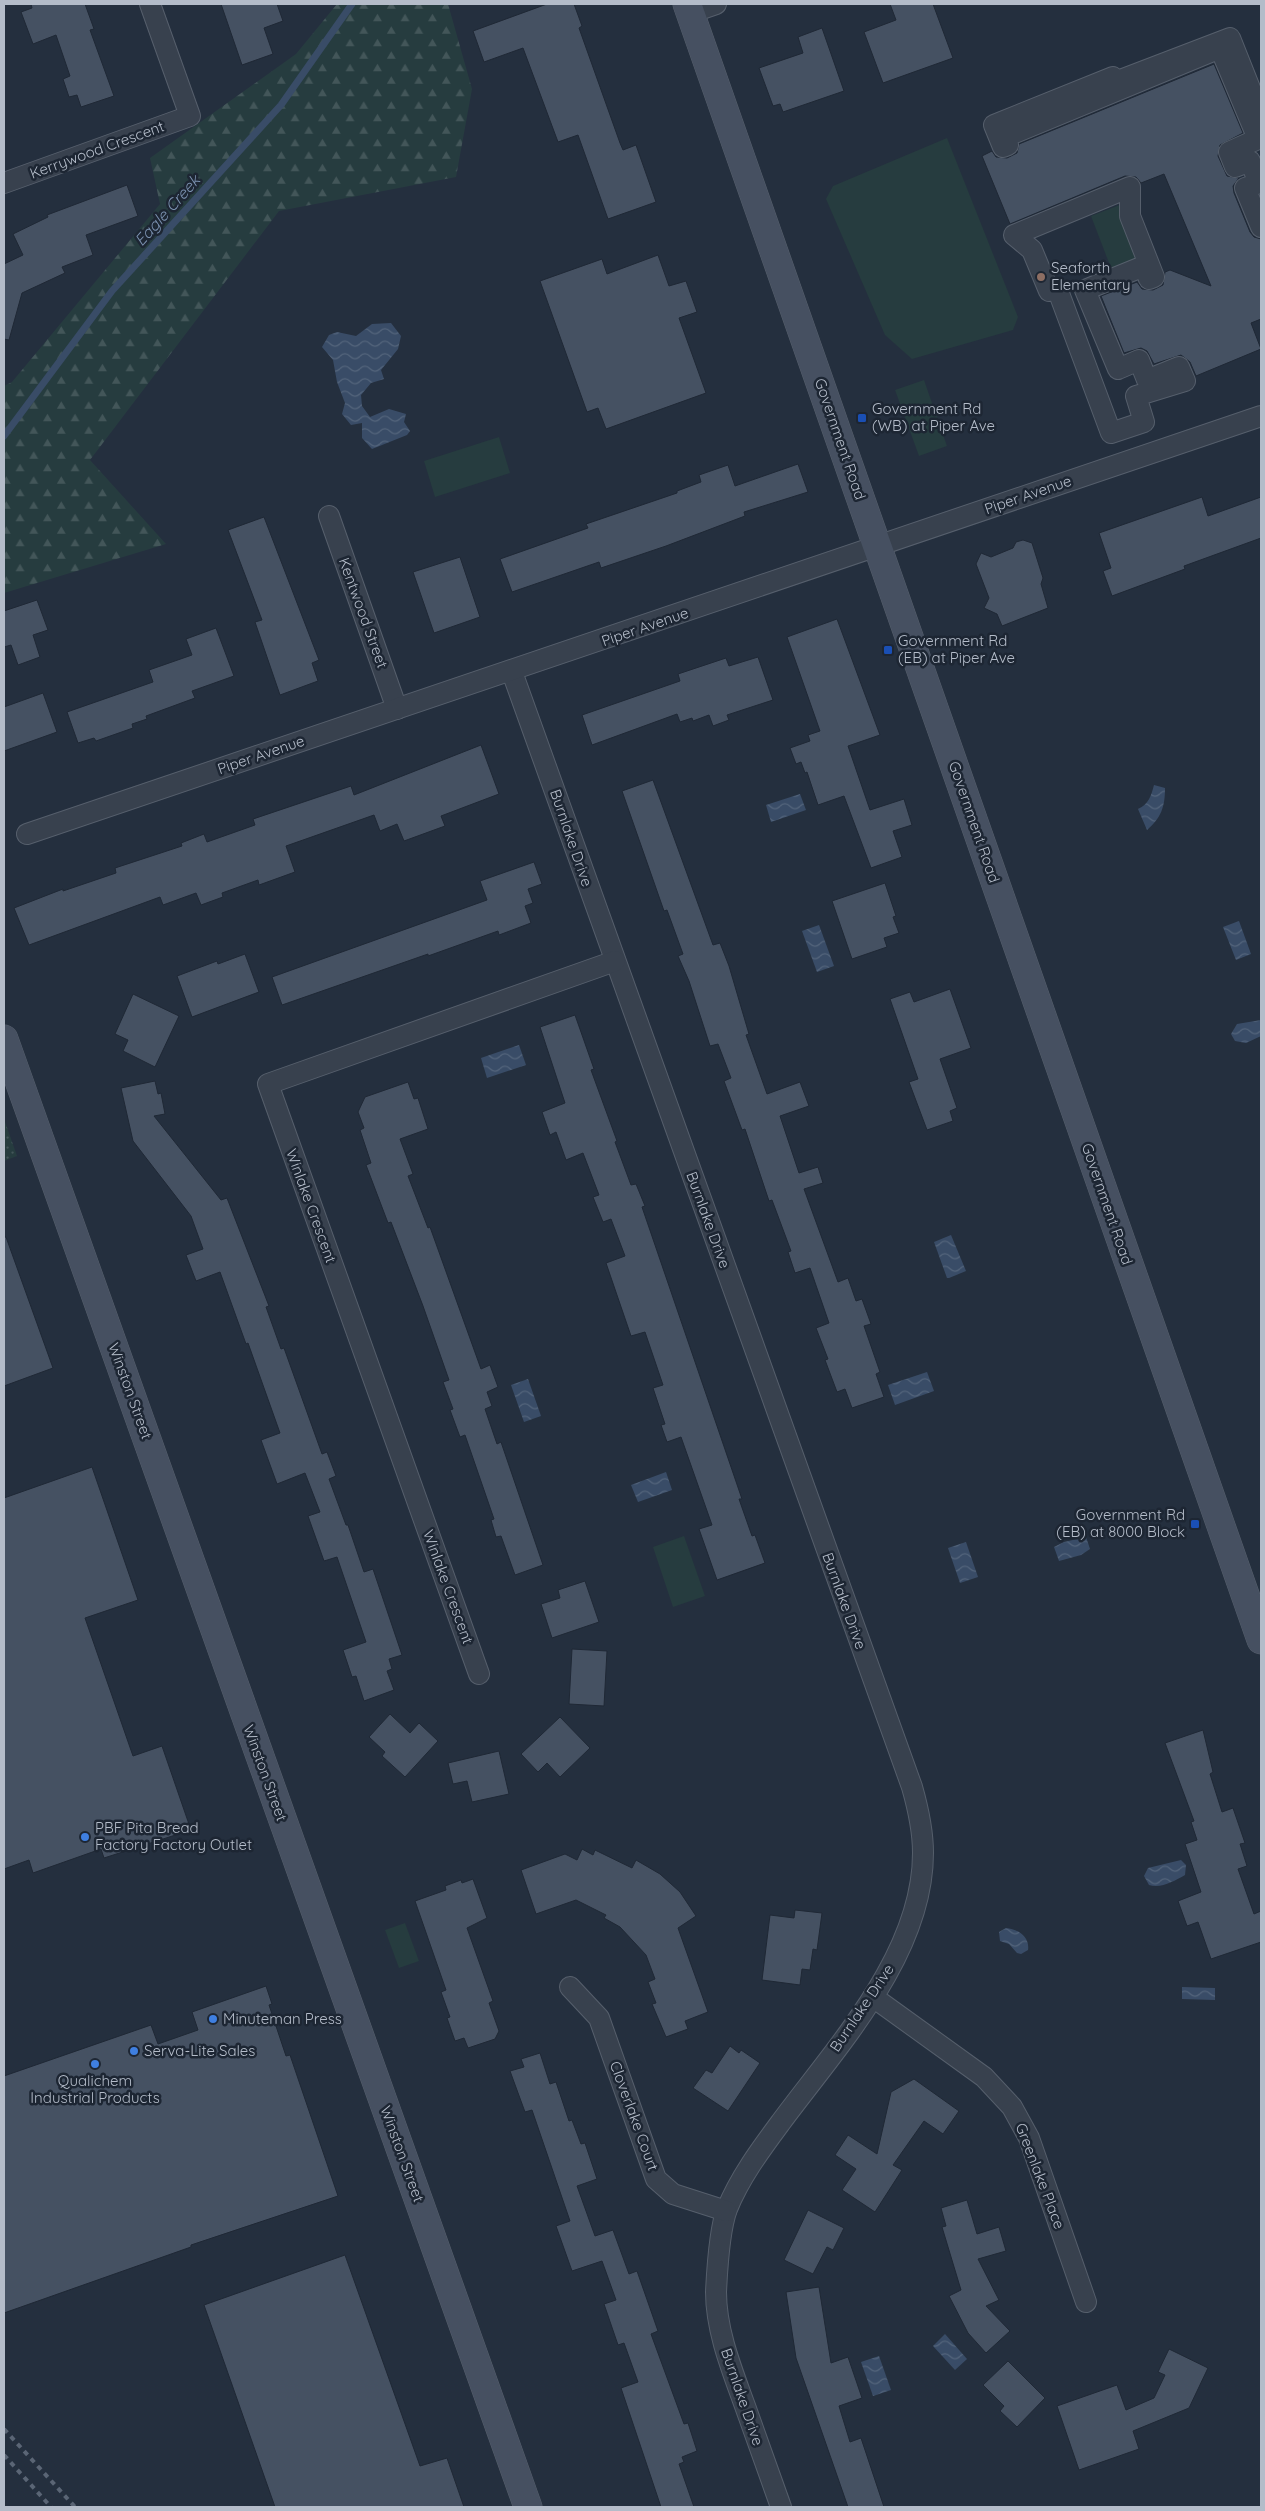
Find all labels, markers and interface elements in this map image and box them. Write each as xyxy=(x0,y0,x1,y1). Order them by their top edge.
street label: Kerrywood Crescent xyxy=(27,116,167,183)
water label: Eagle Creek xyxy=(130,169,205,250)
place label: Seaforth Elementary xyxy=(1051,258,1131,294)
marker: Seaforth Elementary xyxy=(1035,271,1047,283)
street label: Government Road xyxy=(811,376,870,502)
place label: Government Rd (WB) at Piper Ave xyxy=(872,399,995,435)
marker: Government Rd (WB) at Piper Ave xyxy=(856,412,868,424)
street label: Piper Avenue xyxy=(982,471,1074,518)
street label: Kentwood Street xyxy=(335,555,392,671)
street label: Piper Avenue xyxy=(599,603,691,650)
place label: Government Rd (EB) at Piper Ave xyxy=(898,631,1015,667)
marker: Government Rd (EB) at Piper Ave xyxy=(882,644,894,656)
street label: Piper Avenue xyxy=(215,731,307,778)
street label: Government Road xyxy=(945,759,1004,885)
street label: Burnlake Drive xyxy=(546,787,597,889)
street label: Government Road xyxy=(1078,1141,1137,1267)
street label: Winlake Crescent xyxy=(282,1146,341,1265)
street label: Burnlake Drive xyxy=(682,1169,735,1271)
street label: Winston Street xyxy=(104,1340,157,1442)
place label: Government Rd (EB) at 8000 Block xyxy=(1056,1505,1185,1541)
marker: Government Rd (EB) at 8000 Block xyxy=(1189,1518,1201,1530)
street label: Winlake Crescent xyxy=(419,1527,478,1646)
street label: Burnlake Drive xyxy=(818,1550,871,1652)
street label: Winston Street xyxy=(239,1722,292,1824)
place label: PBF Pita Bread Factory Factory Outlet xyxy=(95,1818,252,1854)
marker: PBF Pita Bread Factory Factory Outlet xyxy=(79,1831,91,1843)
street label: Burnlake Drive xyxy=(825,1960,898,2055)
place label: Minuteman Press xyxy=(223,2009,342,2028)
marker: Minuteman Press xyxy=(207,2013,219,2025)
place label: Serva-Lite Sales xyxy=(144,2041,255,2060)
marker: Serva-Lite Sales xyxy=(128,2045,140,2057)
marker: Qualichem Industrial Products xyxy=(89,2058,101,2070)
street label: Cloverlake Court xyxy=(606,2058,663,2173)
place label: Qualichem Industrial Products xyxy=(30,2071,160,2107)
street label: Winston Street xyxy=(376,2103,429,2205)
street label: Greenlake Place xyxy=(1012,2120,1069,2232)
street label: Burnlake Drive xyxy=(717,2346,768,2448)

